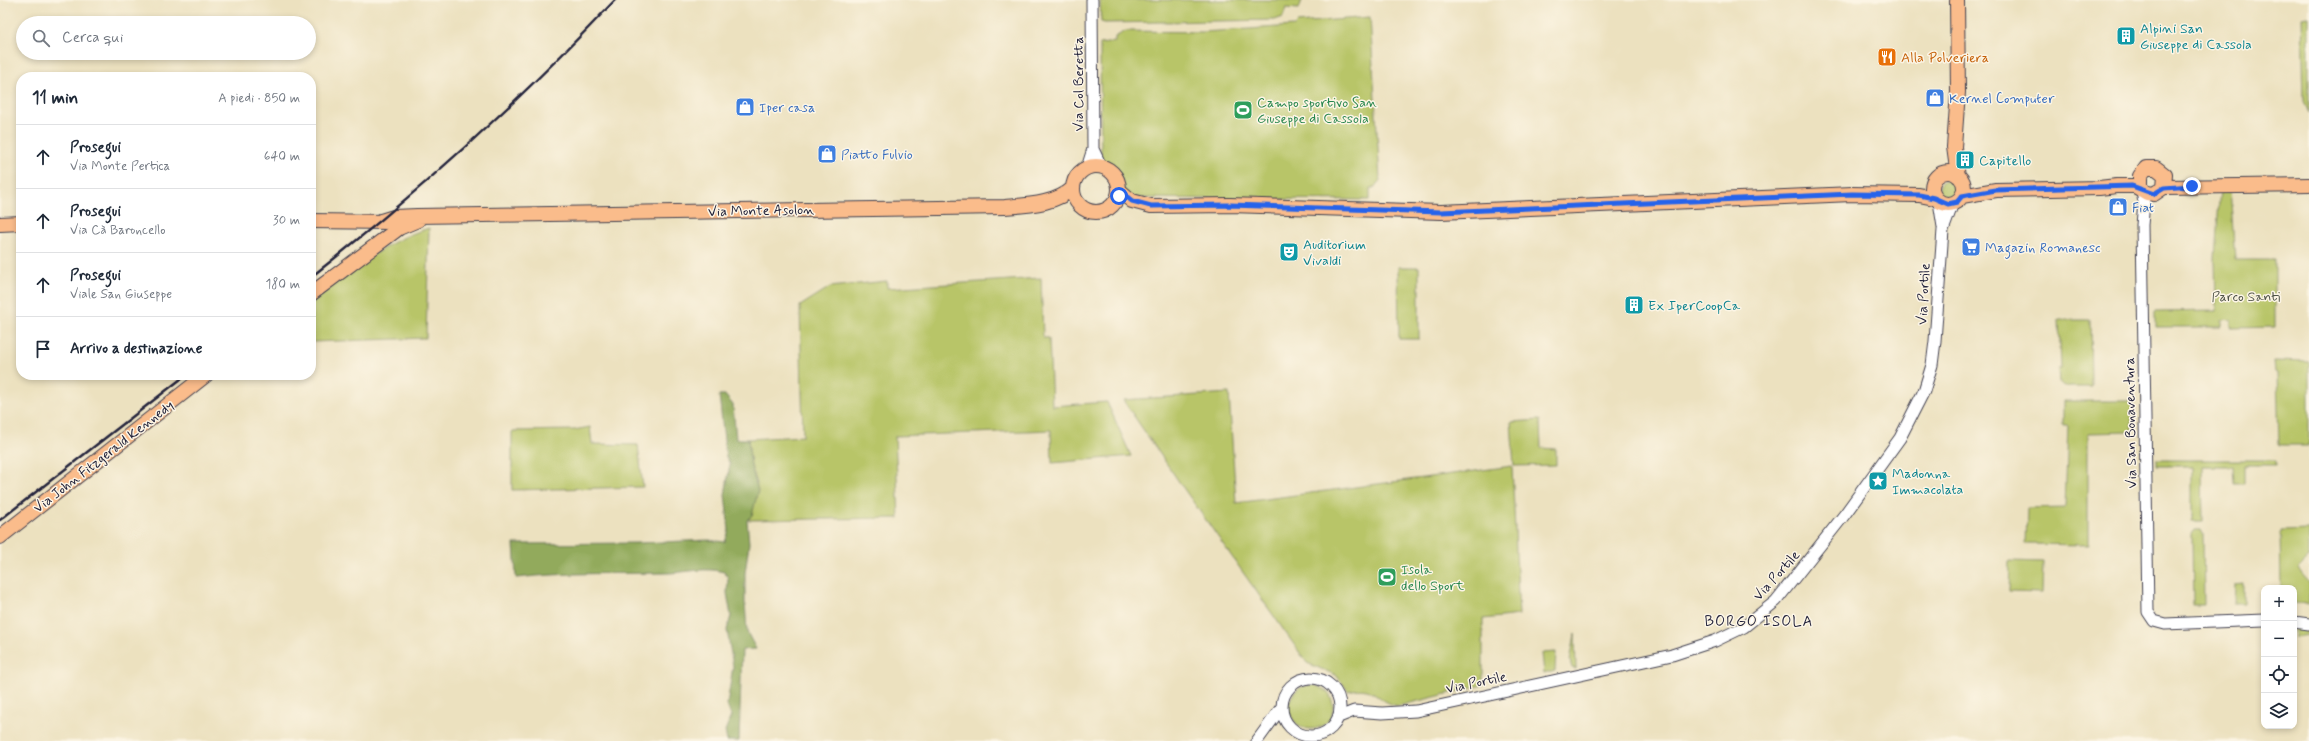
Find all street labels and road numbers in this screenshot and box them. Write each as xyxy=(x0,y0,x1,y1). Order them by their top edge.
street label: Via Col Beretta xyxy=(1070,36,1088,132)
street label: Via Monte Asolon xyxy=(708,201,814,221)
street label: Via Portile xyxy=(1913,263,1935,325)
street label: Via San Bonaventura xyxy=(2121,357,2141,489)
street label: Via John Fitzgerald Kennedy xyxy=(30,396,177,517)
street label: Via Portile xyxy=(1749,547,1804,605)
street label: Via Portile xyxy=(1444,668,1508,698)

